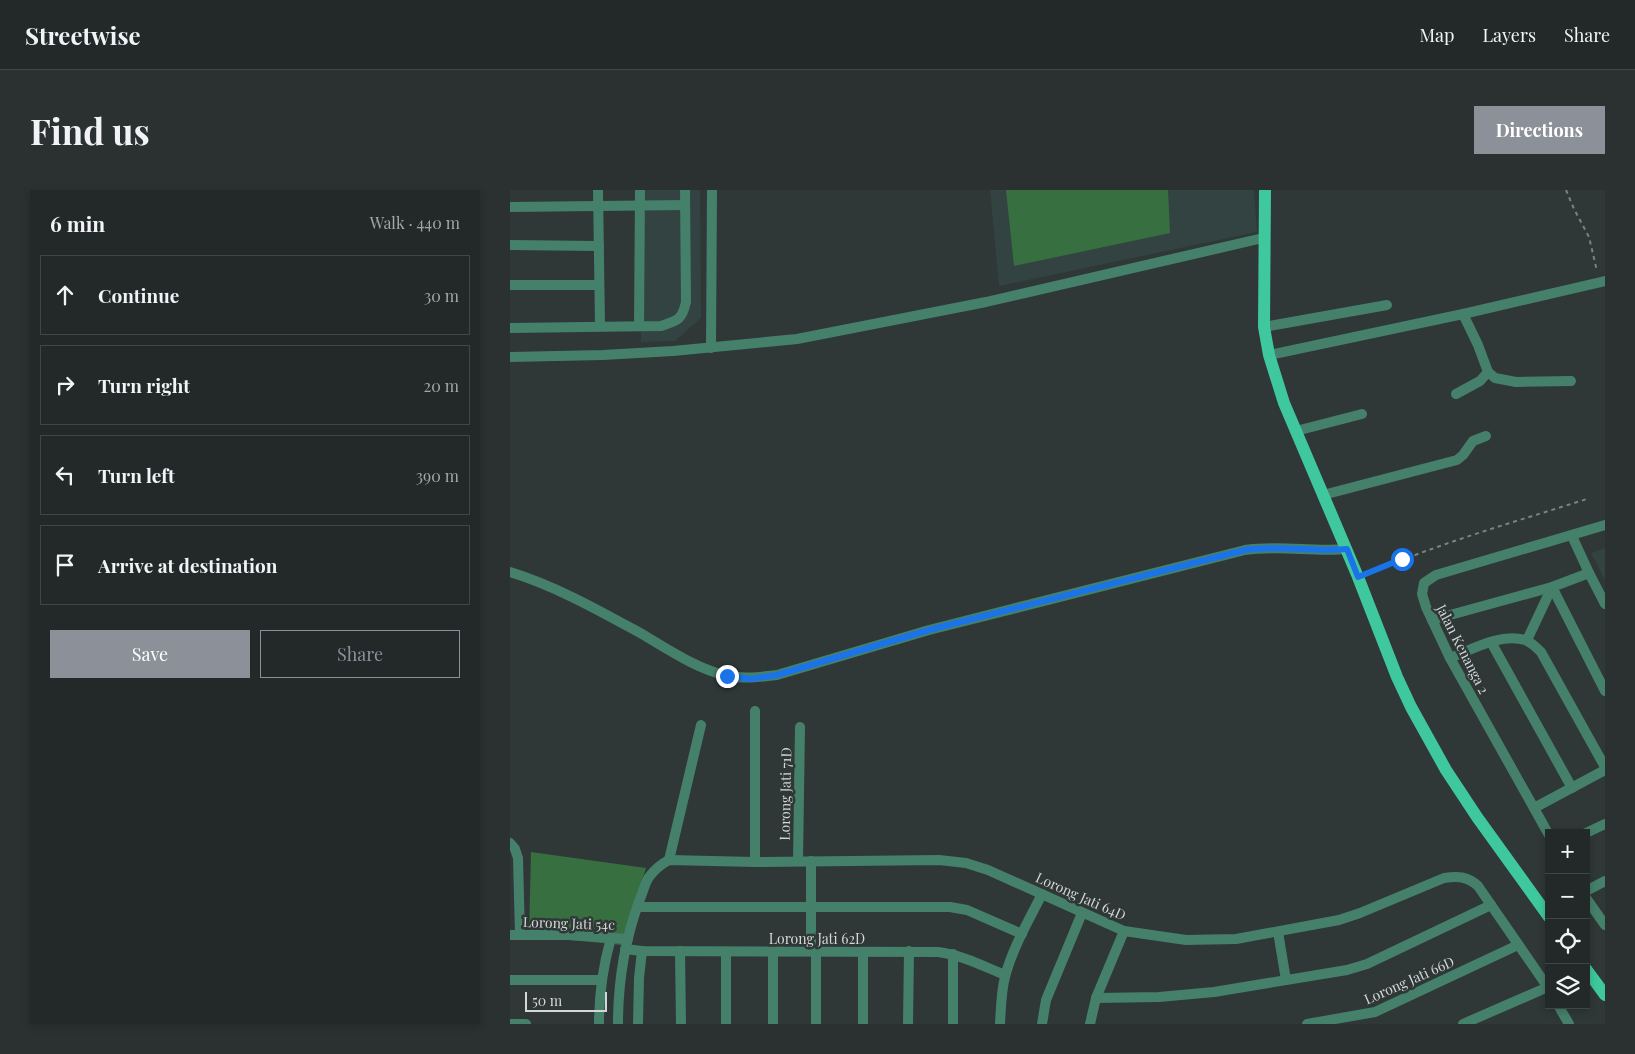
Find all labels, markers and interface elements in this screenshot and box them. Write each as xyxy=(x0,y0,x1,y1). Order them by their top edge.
text: Streetwise xyxy=(25,19,141,51)
text: Map xyxy=(1419,23,1454,47)
text: Layers xyxy=(1482,23,1536,47)
text: Share xyxy=(1564,23,1610,47)
button: Directions xyxy=(1474,106,1605,154)
text: Find us xyxy=(30,107,150,154)
text: 6 min xyxy=(50,209,105,237)
text: Walk · 440 m xyxy=(370,212,460,233)
icon: ahead xyxy=(51,281,79,309)
text: Continue xyxy=(98,282,179,308)
text: 30 m xyxy=(424,285,459,306)
icon: right xyxy=(51,371,79,399)
text: Turn right xyxy=(98,372,190,398)
text: 20 m xyxy=(424,375,459,396)
icon: left xyxy=(51,461,79,489)
text: Turn left xyxy=(98,462,175,488)
text: 390 m xyxy=(416,465,459,486)
route start xyxy=(1391,548,1414,571)
icon: arrive xyxy=(51,551,79,579)
text: Arrive at destination xyxy=(98,552,278,578)
street label: Jalan Kenanga 2 xyxy=(1432,600,1494,697)
button: Save xyxy=(50,630,250,678)
button: Share xyxy=(260,630,460,678)
route end xyxy=(716,665,739,688)
street label: Lorong Jati 71D xyxy=(775,747,795,841)
map controls xyxy=(1545,829,1590,1009)
button: + xyxy=(1545,829,1590,874)
street label: Lorong Jati 64D xyxy=(1033,868,1129,924)
button: − xyxy=(1545,874,1590,919)
street label: Lorong Jati 54c xyxy=(523,912,615,934)
button: locate xyxy=(1545,919,1590,964)
street label: Lorong Jati 62D xyxy=(769,929,865,948)
street label: Lorong Jati 66D xyxy=(1361,952,1457,1008)
button: layers xyxy=(1545,964,1590,1009)
scale bar xyxy=(525,989,608,1012)
text: 50 m xyxy=(532,991,562,1010)

